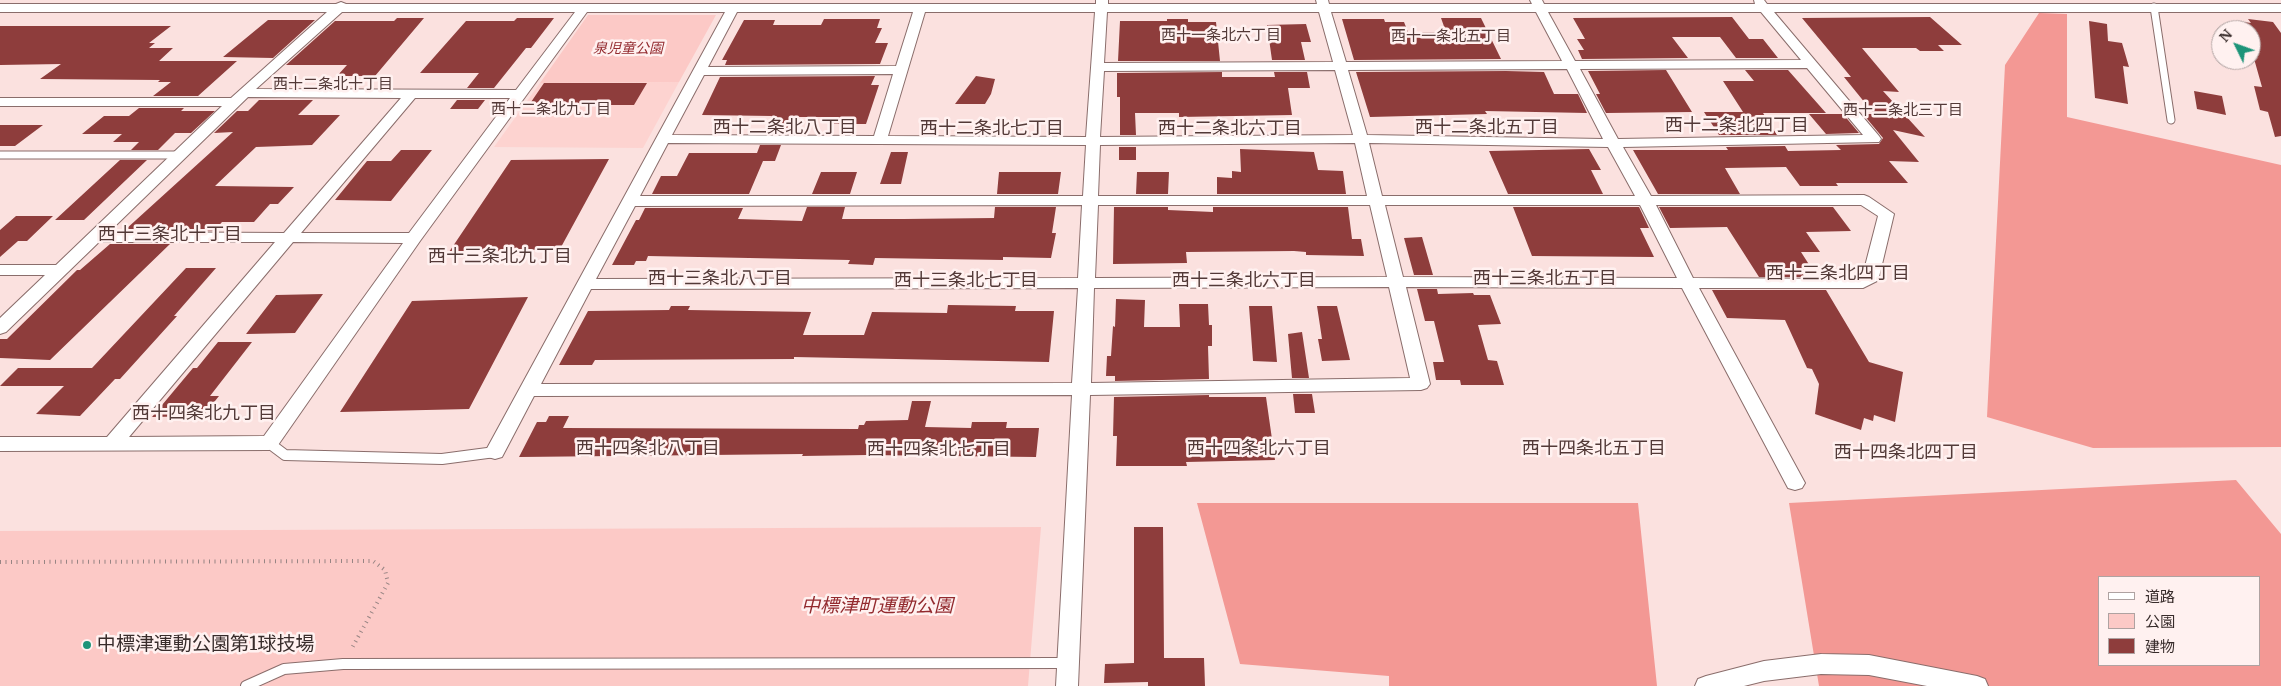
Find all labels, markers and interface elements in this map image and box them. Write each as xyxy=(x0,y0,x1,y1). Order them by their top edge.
north arrow xyxy=(2211,20,2261,70)
text: N xyxy=(2215,25,2236,46)
district label: 西十一条北六丁目 xyxy=(1161,27,1281,45)
district label: 西十一条北五丁目 xyxy=(1391,28,1511,46)
park label: 泉児童公園 xyxy=(593,41,663,57)
district label: 西十二条北十丁目 xyxy=(273,76,393,94)
district label: 西十二条北九丁目 xyxy=(491,101,611,119)
district label: 西十二条北三丁目 xyxy=(1843,102,1963,120)
district label: 西十二条北四丁目 xyxy=(1665,115,1809,137)
district label: 西十二条北八丁目 xyxy=(713,117,857,139)
district label: 西十二条北五丁目 xyxy=(1415,117,1559,139)
district label: 西十二条北七丁目 xyxy=(920,118,1064,140)
district label: 西十二条北六丁目 xyxy=(1158,118,1302,140)
district label: 西十三条北十丁目 xyxy=(98,224,242,246)
district label: 西十三条北九丁目 xyxy=(428,246,572,268)
district label: 西十三条北四丁目 xyxy=(1766,263,1910,285)
district label: 西十三条北八丁目 xyxy=(648,268,792,290)
district label: 西十三条北五丁目 xyxy=(1473,268,1617,290)
district label: 西十三条北七丁目 xyxy=(894,270,1038,292)
district label: 西十三条北六丁目 xyxy=(1172,270,1316,292)
district label: 西十四条北九丁目 xyxy=(132,403,276,425)
district label: 西十四条北八丁目 xyxy=(576,438,720,460)
district label: 西十四条北六丁目 xyxy=(1187,438,1331,460)
district label: 西十四条北五丁目 xyxy=(1522,438,1666,460)
district label: 西十四条北七丁目 xyxy=(867,439,1011,461)
district label: 西十四条北四丁目 xyxy=(1834,442,1978,464)
legend xyxy=(2098,576,2261,666)
text: 道路 xyxy=(2145,587,2175,606)
park label: 中標津町運動公園 xyxy=(801,596,953,618)
text: 公園 xyxy=(2145,612,2175,631)
place label: 中標津運動公園第1球技場 xyxy=(97,634,315,656)
text: 建物 xyxy=(2145,637,2175,656)
marker: 中標津運動公園第1球技場 xyxy=(81,639,93,651)

